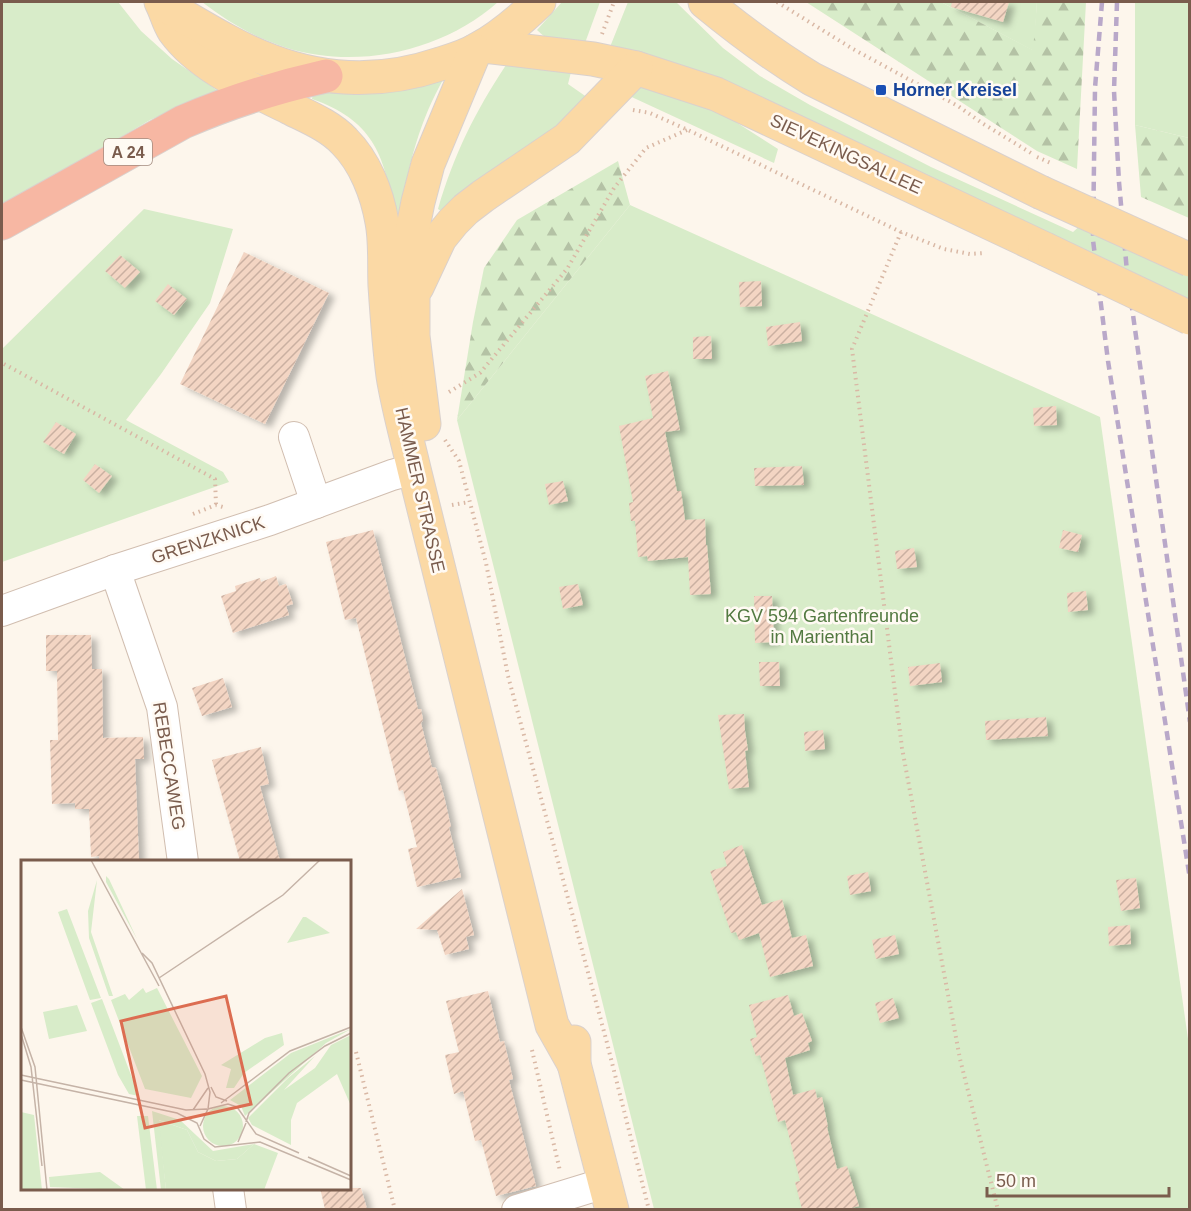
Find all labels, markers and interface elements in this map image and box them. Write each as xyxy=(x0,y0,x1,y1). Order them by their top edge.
place label: Horner Kreisel xyxy=(893,80,1017,100)
marker: Horner Kreisel xyxy=(874,83,888,97)
street label: SIEVEKINGSALLEE xyxy=(767,110,925,198)
road number: A 24 xyxy=(104,139,152,165)
street label: HAMMER STRASSE xyxy=(391,405,449,575)
street label: GRENZKNICK xyxy=(149,512,267,568)
park label: KGV 594 Gartenfreunde in Marienthal xyxy=(725,606,919,647)
street label: REBECCAWEG xyxy=(149,701,189,831)
inset map xyxy=(21,860,351,1190)
scale bar xyxy=(987,1160,1168,1198)
text: 50 m xyxy=(996,1171,1036,1191)

